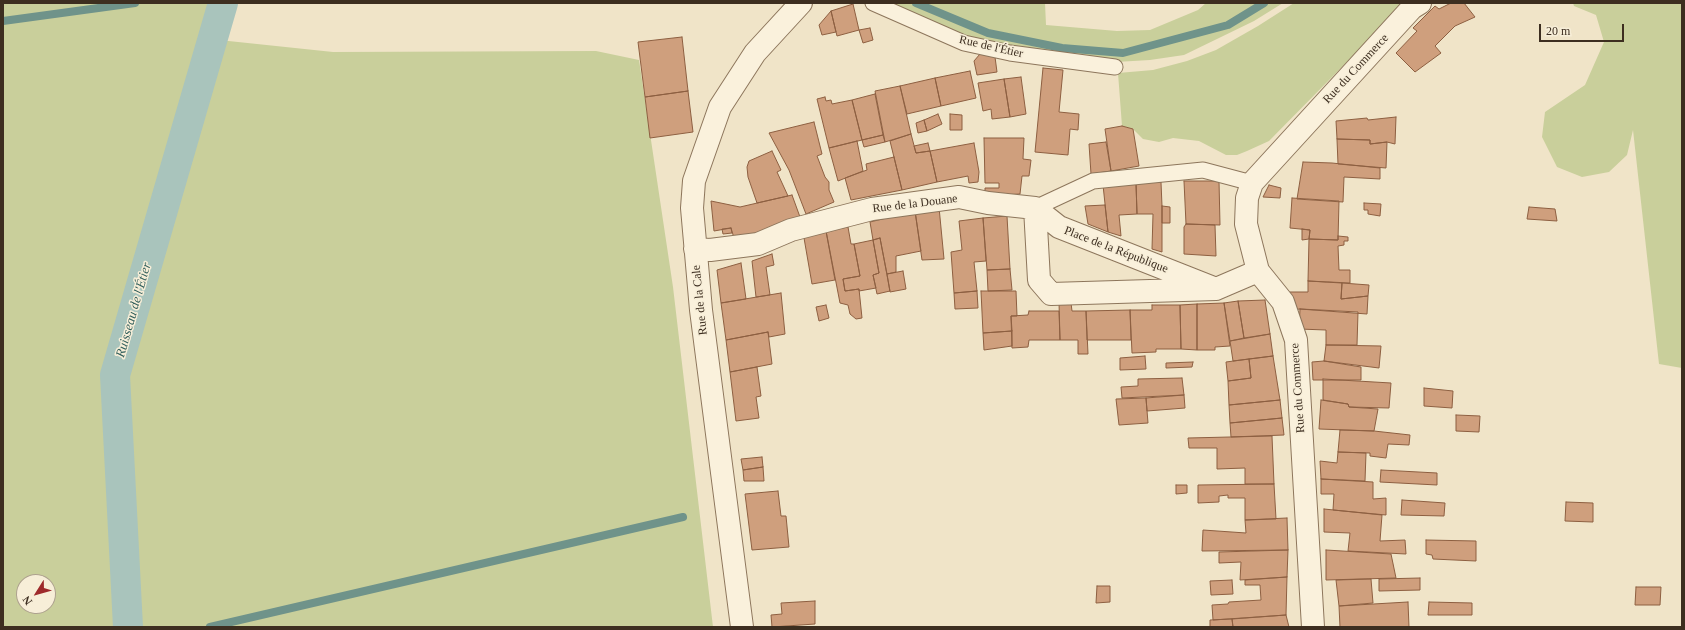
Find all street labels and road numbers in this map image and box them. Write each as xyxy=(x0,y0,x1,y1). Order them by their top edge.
street label: Rue du Commerce xyxy=(1320,31,1392,107)
street label: Rue de l'Étier xyxy=(957,33,1025,61)
street label: Rue de la Douane xyxy=(872,192,958,216)
street label: Place de la République xyxy=(1062,224,1170,276)
street label: Rue de la Cale xyxy=(689,264,711,336)
street label: Rue du Commerce xyxy=(1288,343,1308,433)

